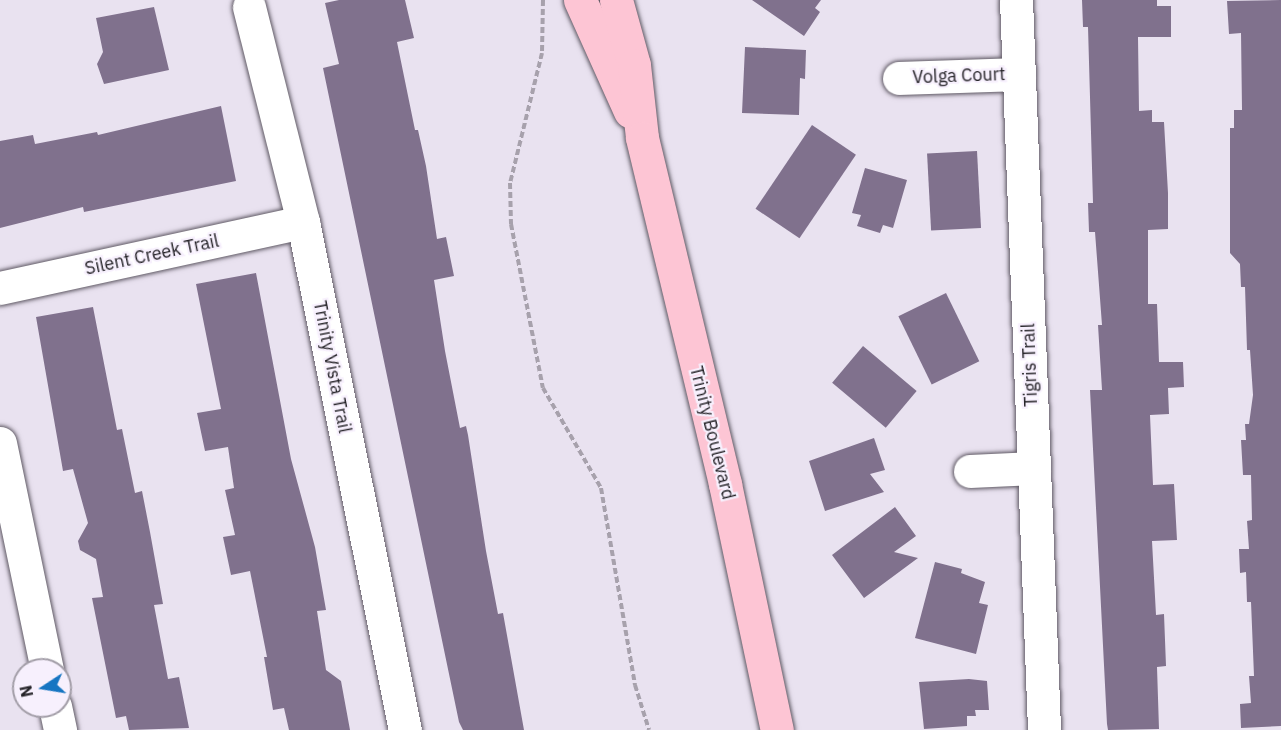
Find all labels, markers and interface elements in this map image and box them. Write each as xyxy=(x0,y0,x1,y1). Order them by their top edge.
street label: Volga Court xyxy=(912,64,1006,88)
street label: Silent Creek Trail xyxy=(83,230,221,280)
street label: Trinity Vista Trail xyxy=(309,299,355,435)
street label: Tigris Trail xyxy=(1018,323,1042,407)
street label: Trinity Boulevard xyxy=(685,364,739,502)
north arrow xyxy=(12,658,72,718)
text: N xyxy=(15,684,37,699)

